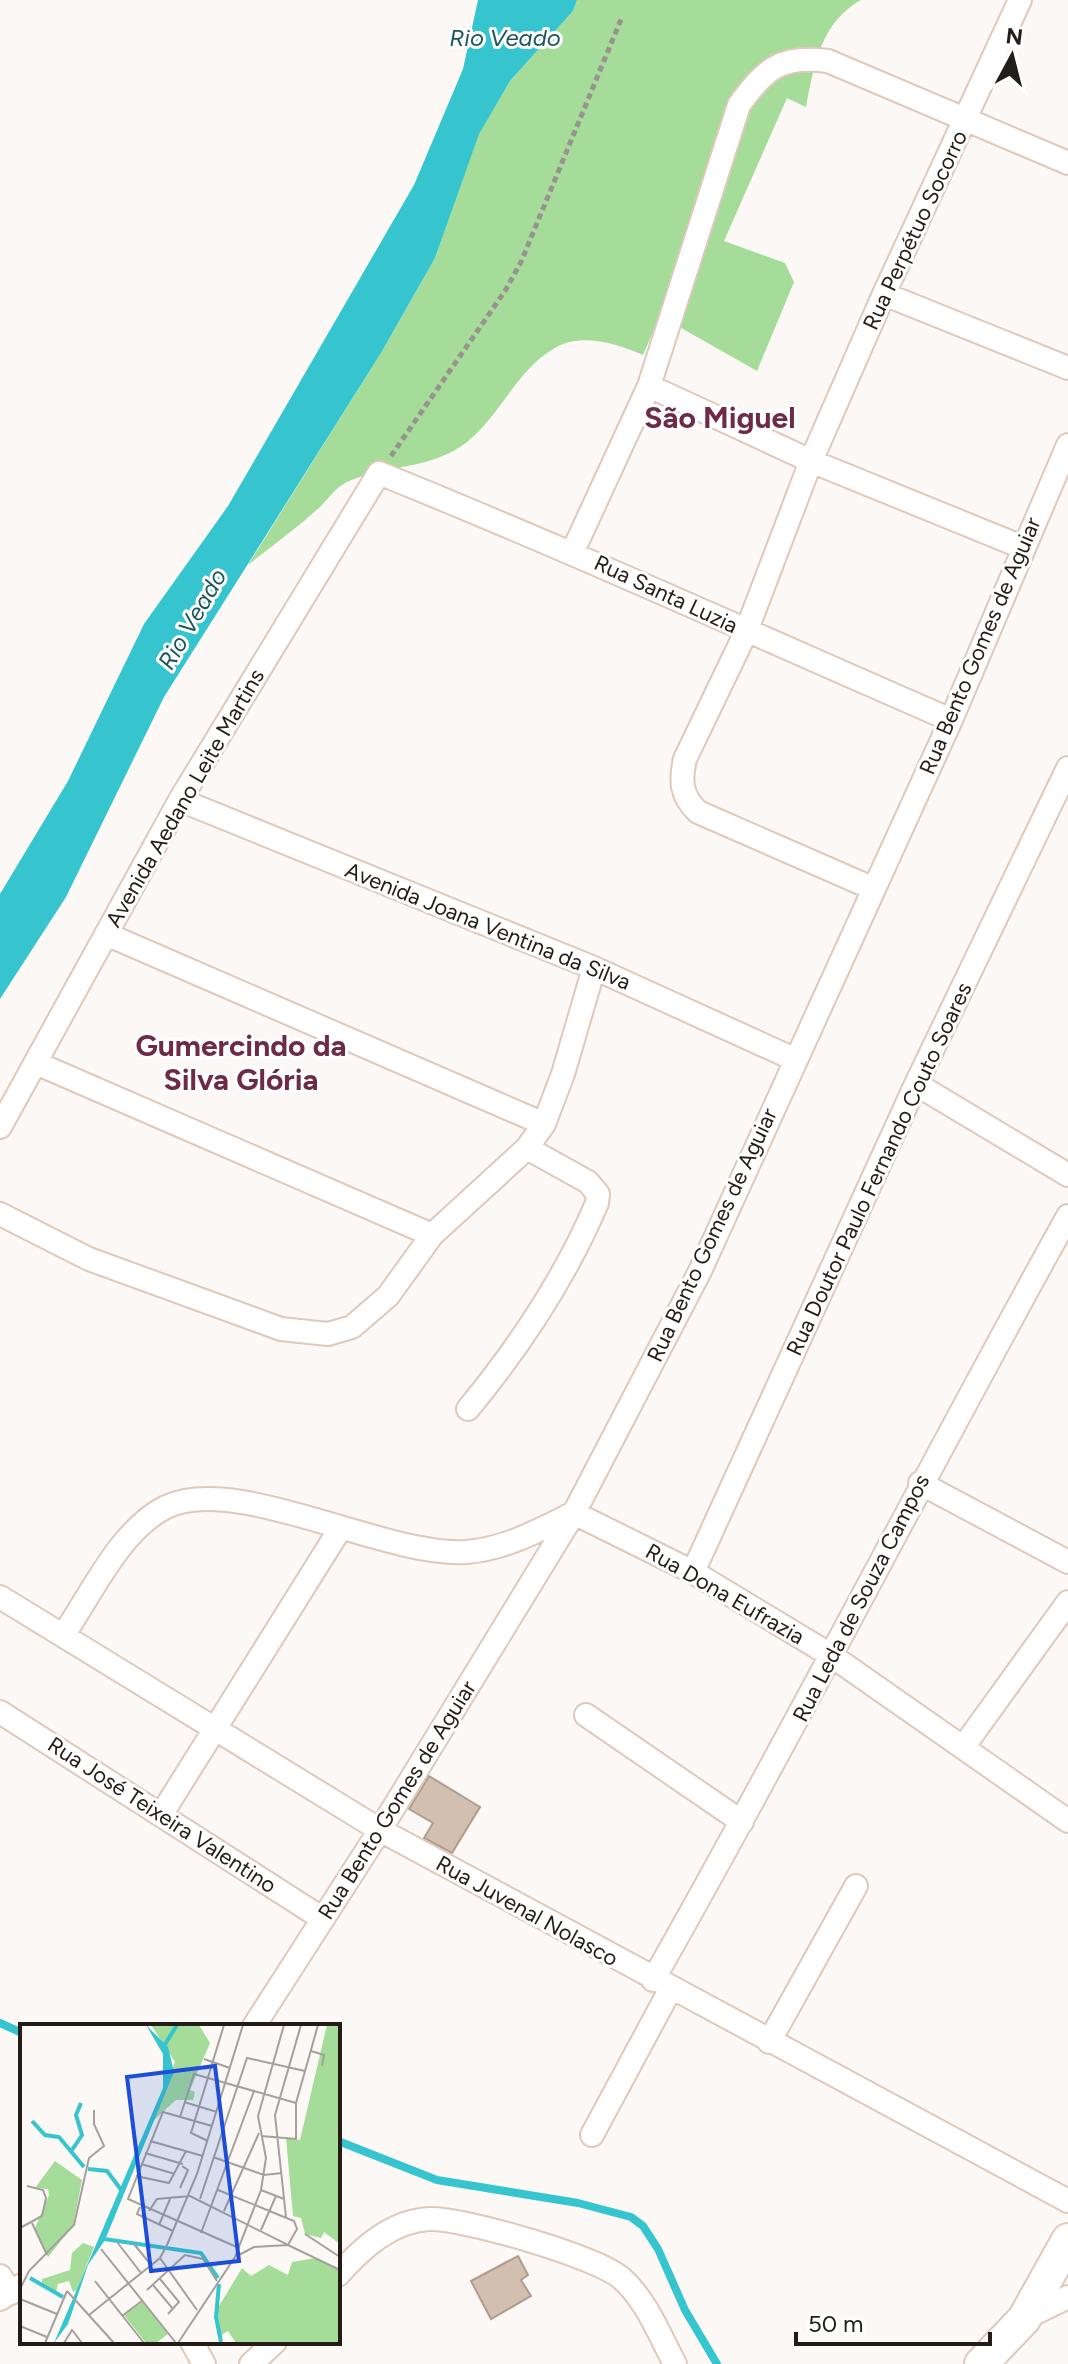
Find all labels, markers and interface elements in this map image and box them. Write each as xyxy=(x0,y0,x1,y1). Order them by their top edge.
north arrow xyxy=(972,16,1052,96)
text: N xyxy=(1004,22,1024,51)
water label: Rio Veado xyxy=(449,23,561,52)
street label: Rua Perpétuo Socorro xyxy=(857,126,973,334)
district label: São Miguel xyxy=(644,399,796,436)
street label: Rua Bento Gomes de Aguiar xyxy=(913,513,1047,779)
street label: Rua Santa Luzia xyxy=(590,549,742,639)
water label: Rio Veado xyxy=(152,563,232,674)
street label: Avenida Aedano Leite Martins xyxy=(100,664,270,932)
street label: Avenida Joana Ventina da Silva xyxy=(341,856,635,996)
street label: Rua Doutor Paulo Fernando Couto Soares xyxy=(780,978,978,1360)
district label: Gumercindo da Silva Glória xyxy=(135,1027,347,1098)
street label: Rua Bento Gomes de Aguiar xyxy=(641,1103,783,1366)
street label: Rua Leda de Souza Campos xyxy=(787,1470,935,1726)
street label: Rua Dona Eufrazia xyxy=(641,1538,809,1650)
street label: Rua Bento Gomes de Aguiar xyxy=(312,1675,482,1925)
street label: Rua José Teixeira Valentino xyxy=(43,1731,281,1899)
street label: Rua Juvenal Nolasco xyxy=(431,1850,623,1972)
inset map xyxy=(20,2024,340,2344)
scale bar xyxy=(796,2296,990,2346)
text: 50 m xyxy=(808,2309,864,2338)

